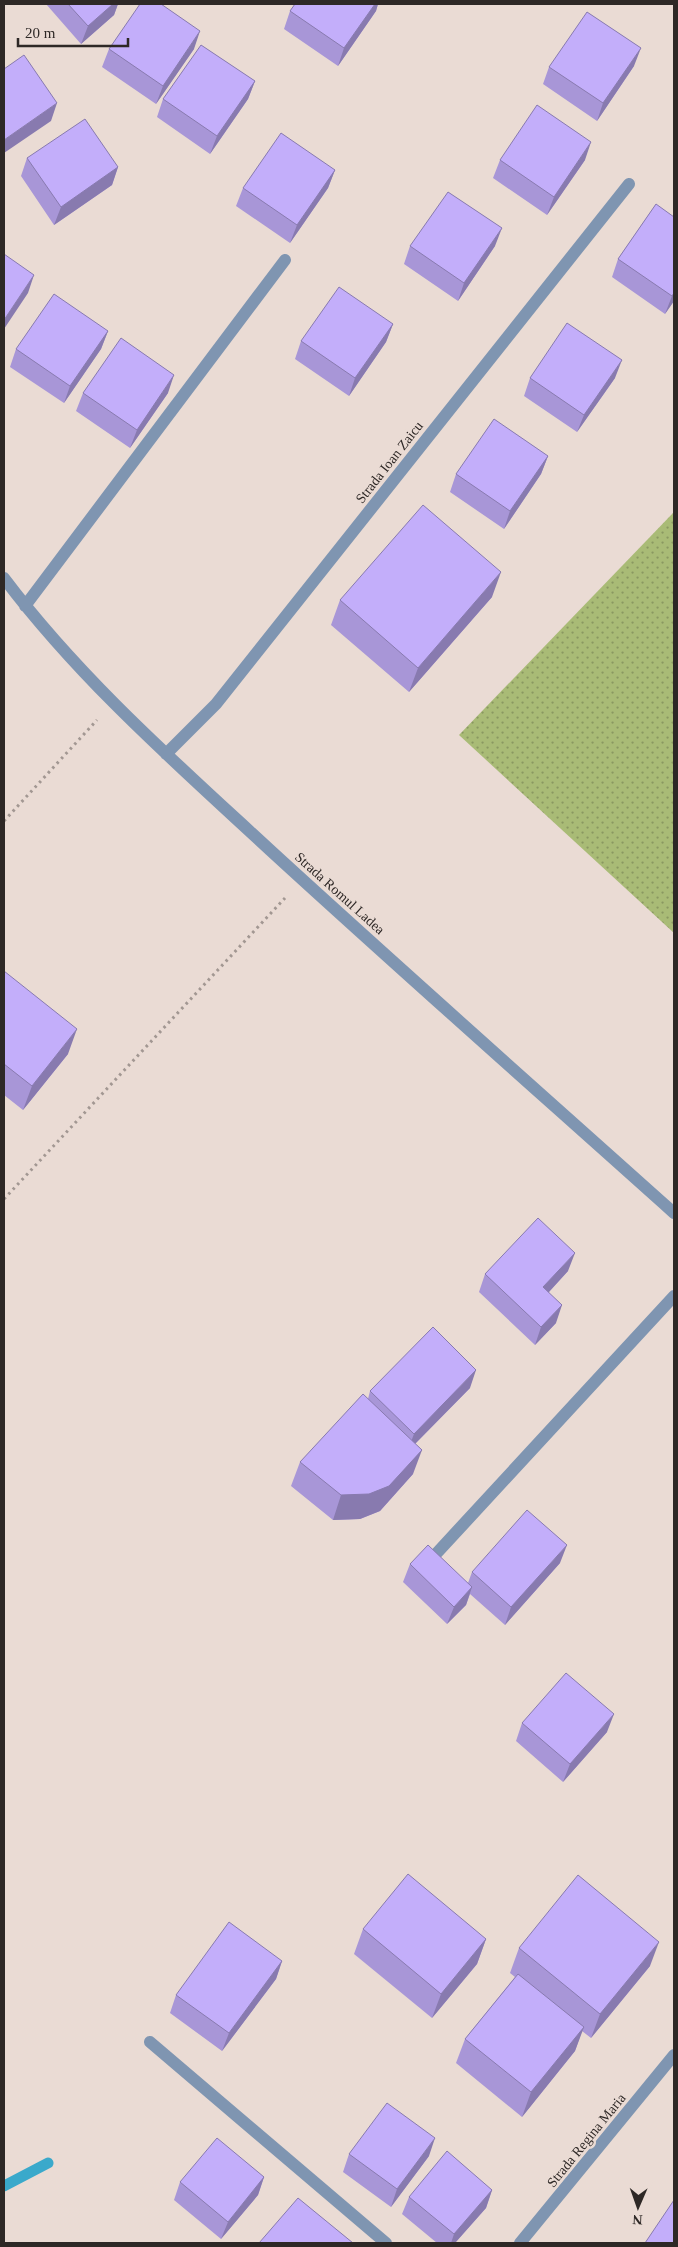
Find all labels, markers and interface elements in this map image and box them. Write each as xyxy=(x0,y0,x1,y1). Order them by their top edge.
scale bar xyxy=(18,15,128,47)
text: 20 m xyxy=(25,25,56,41)
street label: Strada Ioan Zaicu xyxy=(353,418,426,506)
street label: Strada Romul Ladea xyxy=(292,849,388,938)
street label: Strada Regina Maria xyxy=(544,2090,629,2190)
north arrow xyxy=(613,2182,663,2232)
text: N xyxy=(632,2212,643,2227)

